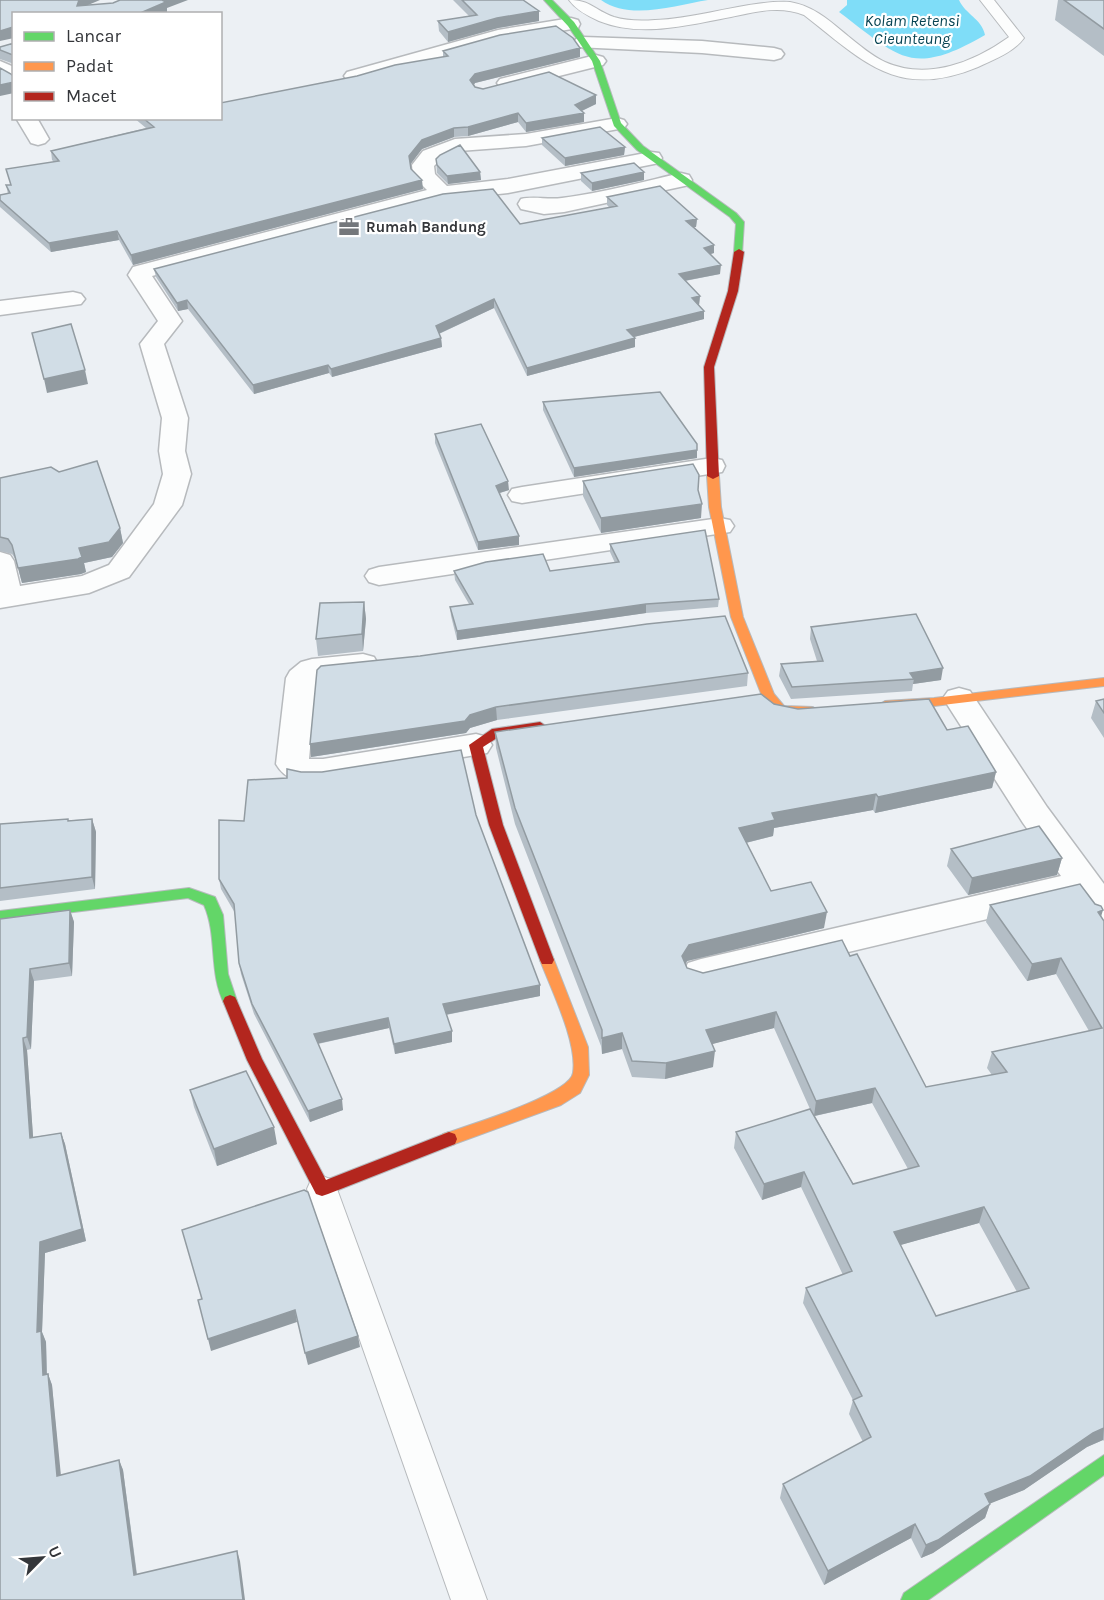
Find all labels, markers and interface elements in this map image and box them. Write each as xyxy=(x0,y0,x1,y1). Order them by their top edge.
water label: Kolam Retensi Cieunteung xyxy=(864,11,960,48)
legend xyxy=(12,12,222,120)
text: Lancar xyxy=(66,25,121,47)
text: Padat xyxy=(66,55,113,77)
text: Macet xyxy=(66,85,117,107)
office icon: Rumah Bandung xyxy=(337,215,361,239)
place label: Rumah Bandung xyxy=(366,218,486,236)
north arrow xyxy=(12,1528,72,1588)
text: U xyxy=(44,1543,66,1561)

